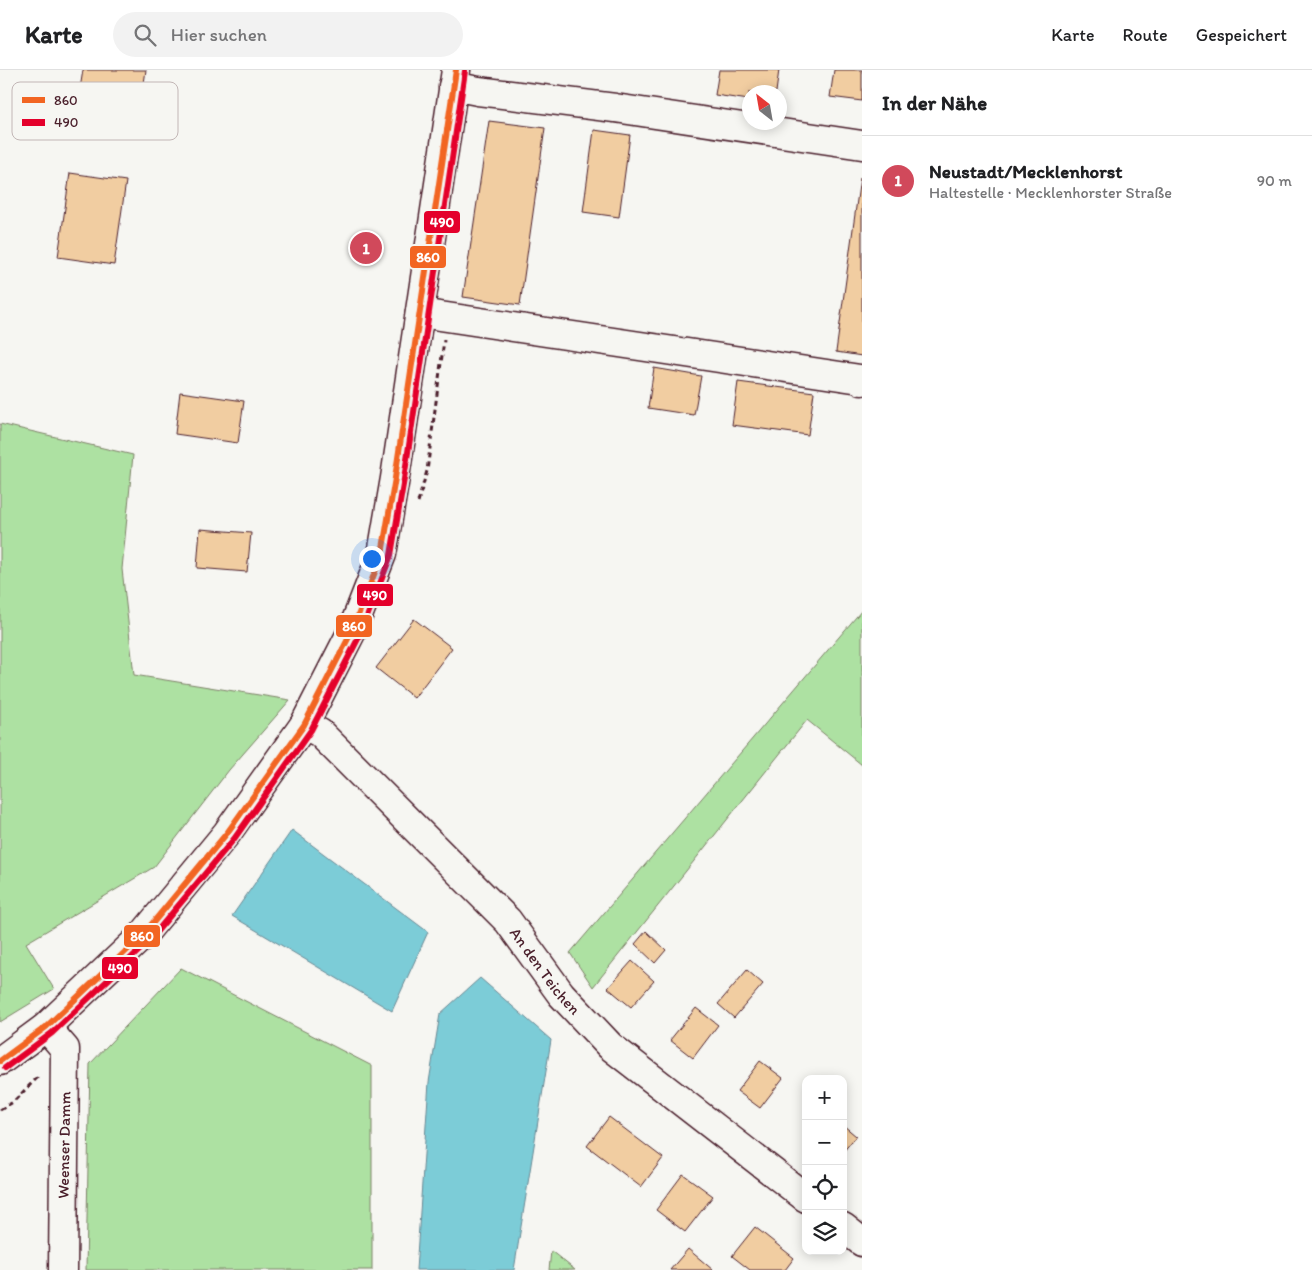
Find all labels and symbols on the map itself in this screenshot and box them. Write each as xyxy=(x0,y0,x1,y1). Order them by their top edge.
legend xyxy=(12,82,178,140)
north arrow xyxy=(742,85,787,130)
text: 860 xyxy=(54,92,78,109)
text: 490 xyxy=(54,114,78,131)
line badge: 490 xyxy=(423,210,461,234)
text: 490 xyxy=(430,214,455,231)
pin: 1 xyxy=(350,229,382,267)
line badge: 860 xyxy=(409,245,447,269)
text: 860 xyxy=(416,249,440,266)
your location xyxy=(359,546,385,572)
line badge: 490 xyxy=(356,583,394,607)
text: 490 xyxy=(363,587,388,604)
line badge: 860 xyxy=(335,614,373,638)
text: 860 xyxy=(342,618,366,635)
street label: An den Teichen xyxy=(506,923,585,1018)
line badge: 860 xyxy=(123,924,161,948)
text: 860 xyxy=(130,928,154,945)
line badge: 490 xyxy=(101,956,139,980)
text: 490 xyxy=(108,960,133,977)
street label: Weenser Damm xyxy=(54,1091,74,1199)

